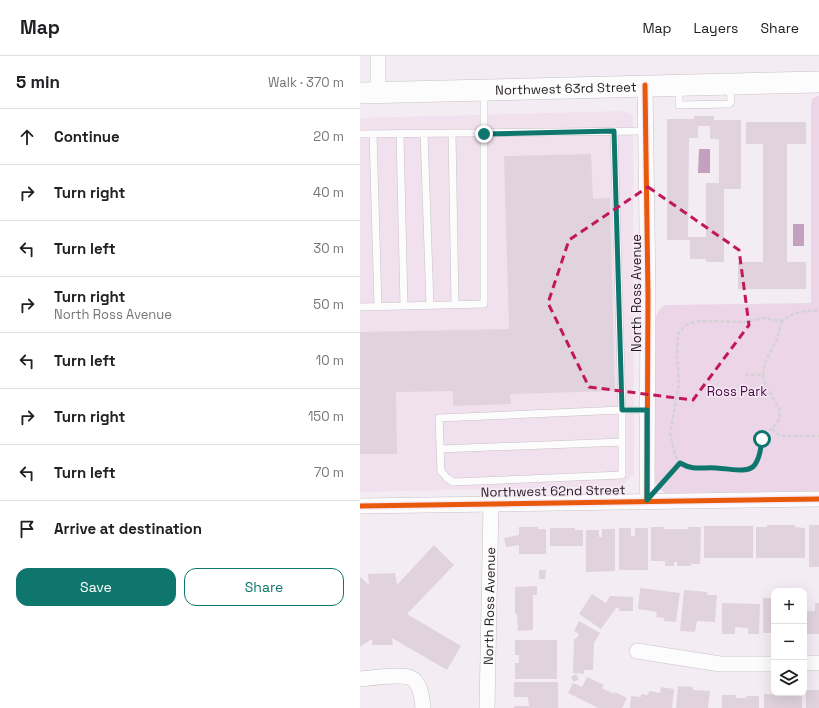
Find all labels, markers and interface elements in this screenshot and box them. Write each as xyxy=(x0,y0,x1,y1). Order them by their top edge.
text: Map xyxy=(20,15,60,40)
text: Map xyxy=(642,19,672,37)
text: Layers xyxy=(694,19,738,37)
text: Share xyxy=(760,19,799,37)
text: 5 min xyxy=(16,71,60,93)
text: Walk · 370 m xyxy=(268,74,344,91)
street label: Northwest 63rd Street xyxy=(495,78,637,98)
route end xyxy=(475,125,493,143)
icon: ahead xyxy=(16,126,38,148)
text: Continue xyxy=(54,127,120,146)
text: 20 m xyxy=(313,128,344,145)
icon: right xyxy=(16,182,38,204)
text: Turn right xyxy=(54,183,125,202)
text: 40 m xyxy=(313,184,344,201)
street label: North Ross Avenue xyxy=(628,234,645,352)
icon: left xyxy=(16,238,38,260)
text: Turn left xyxy=(54,239,116,258)
text: 30 m xyxy=(313,240,344,257)
text: Turn right xyxy=(54,287,125,306)
icon: right xyxy=(16,294,38,316)
text: 50 m xyxy=(313,296,344,313)
text: North Ross Avenue xyxy=(54,306,172,323)
icon: left xyxy=(16,350,38,372)
text: Turn left xyxy=(54,351,116,370)
text: 10 m xyxy=(316,352,344,369)
park label: Ross Park xyxy=(707,383,767,400)
icon: right xyxy=(16,406,38,428)
text: Turn right xyxy=(54,407,125,426)
text: 150 m xyxy=(308,408,344,425)
route start xyxy=(753,430,771,448)
icon: left xyxy=(16,462,38,484)
text: Turn left xyxy=(54,463,116,482)
text: 70 m xyxy=(314,464,344,481)
street label: Northwest 62nd Street xyxy=(481,481,625,501)
icon: arrive xyxy=(16,518,38,540)
text: Arrive at destination xyxy=(54,519,202,538)
street label: North Ross Avenue xyxy=(479,547,499,665)
button: Save xyxy=(16,568,176,606)
button: Share xyxy=(184,568,344,606)
map controls xyxy=(771,588,807,696)
button: + xyxy=(771,588,807,624)
button: − xyxy=(771,624,807,660)
button: layers xyxy=(771,660,807,696)

